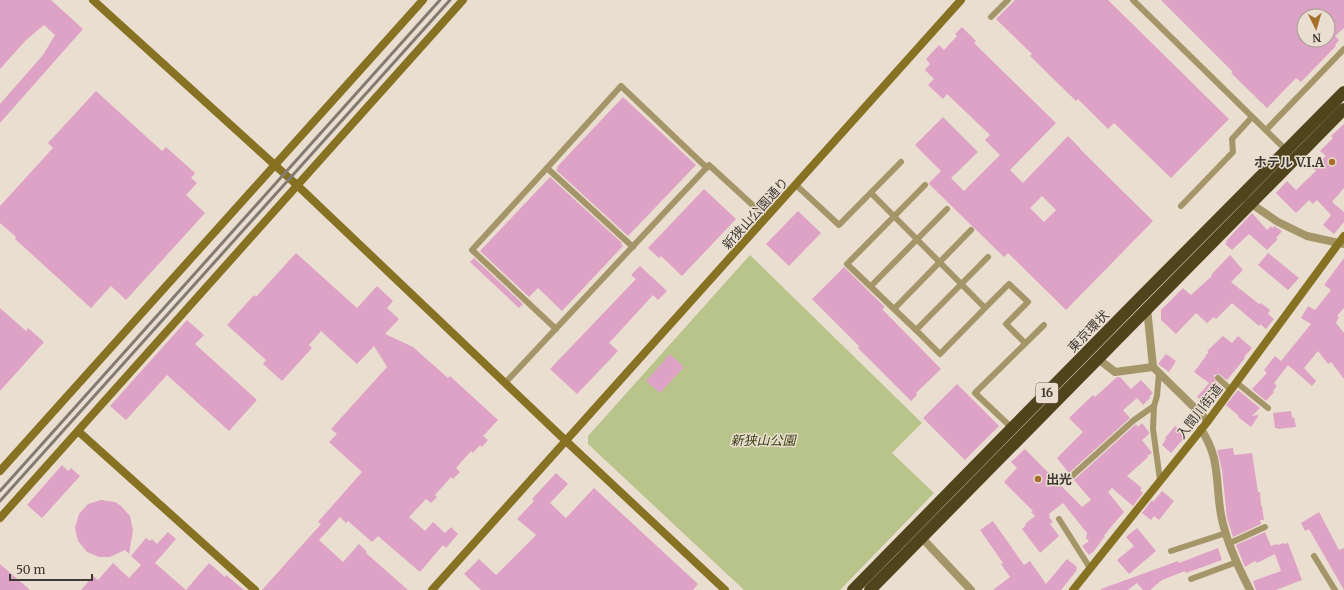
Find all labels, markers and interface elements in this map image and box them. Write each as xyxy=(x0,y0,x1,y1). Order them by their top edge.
north arrow xyxy=(1296,8,1336,48)
text: N xyxy=(1312,31,1322,45)
place label: ホテル V.I.A xyxy=(1254,154,1325,171)
marker: ホテル V.I.A xyxy=(1327,157,1337,167)
street label: 新狭山公園通り xyxy=(719,174,792,253)
street label: 東京環状 xyxy=(1064,307,1113,356)
street label: 入間川街道 xyxy=(1173,380,1226,442)
road number: 16 xyxy=(1036,383,1058,403)
park label: 新狭山公園 xyxy=(730,432,797,449)
place label: 出光 xyxy=(1046,471,1072,488)
marker: 出光 xyxy=(1033,474,1043,484)
scale bar xyxy=(10,556,92,582)
text: 50 m xyxy=(16,562,45,577)

